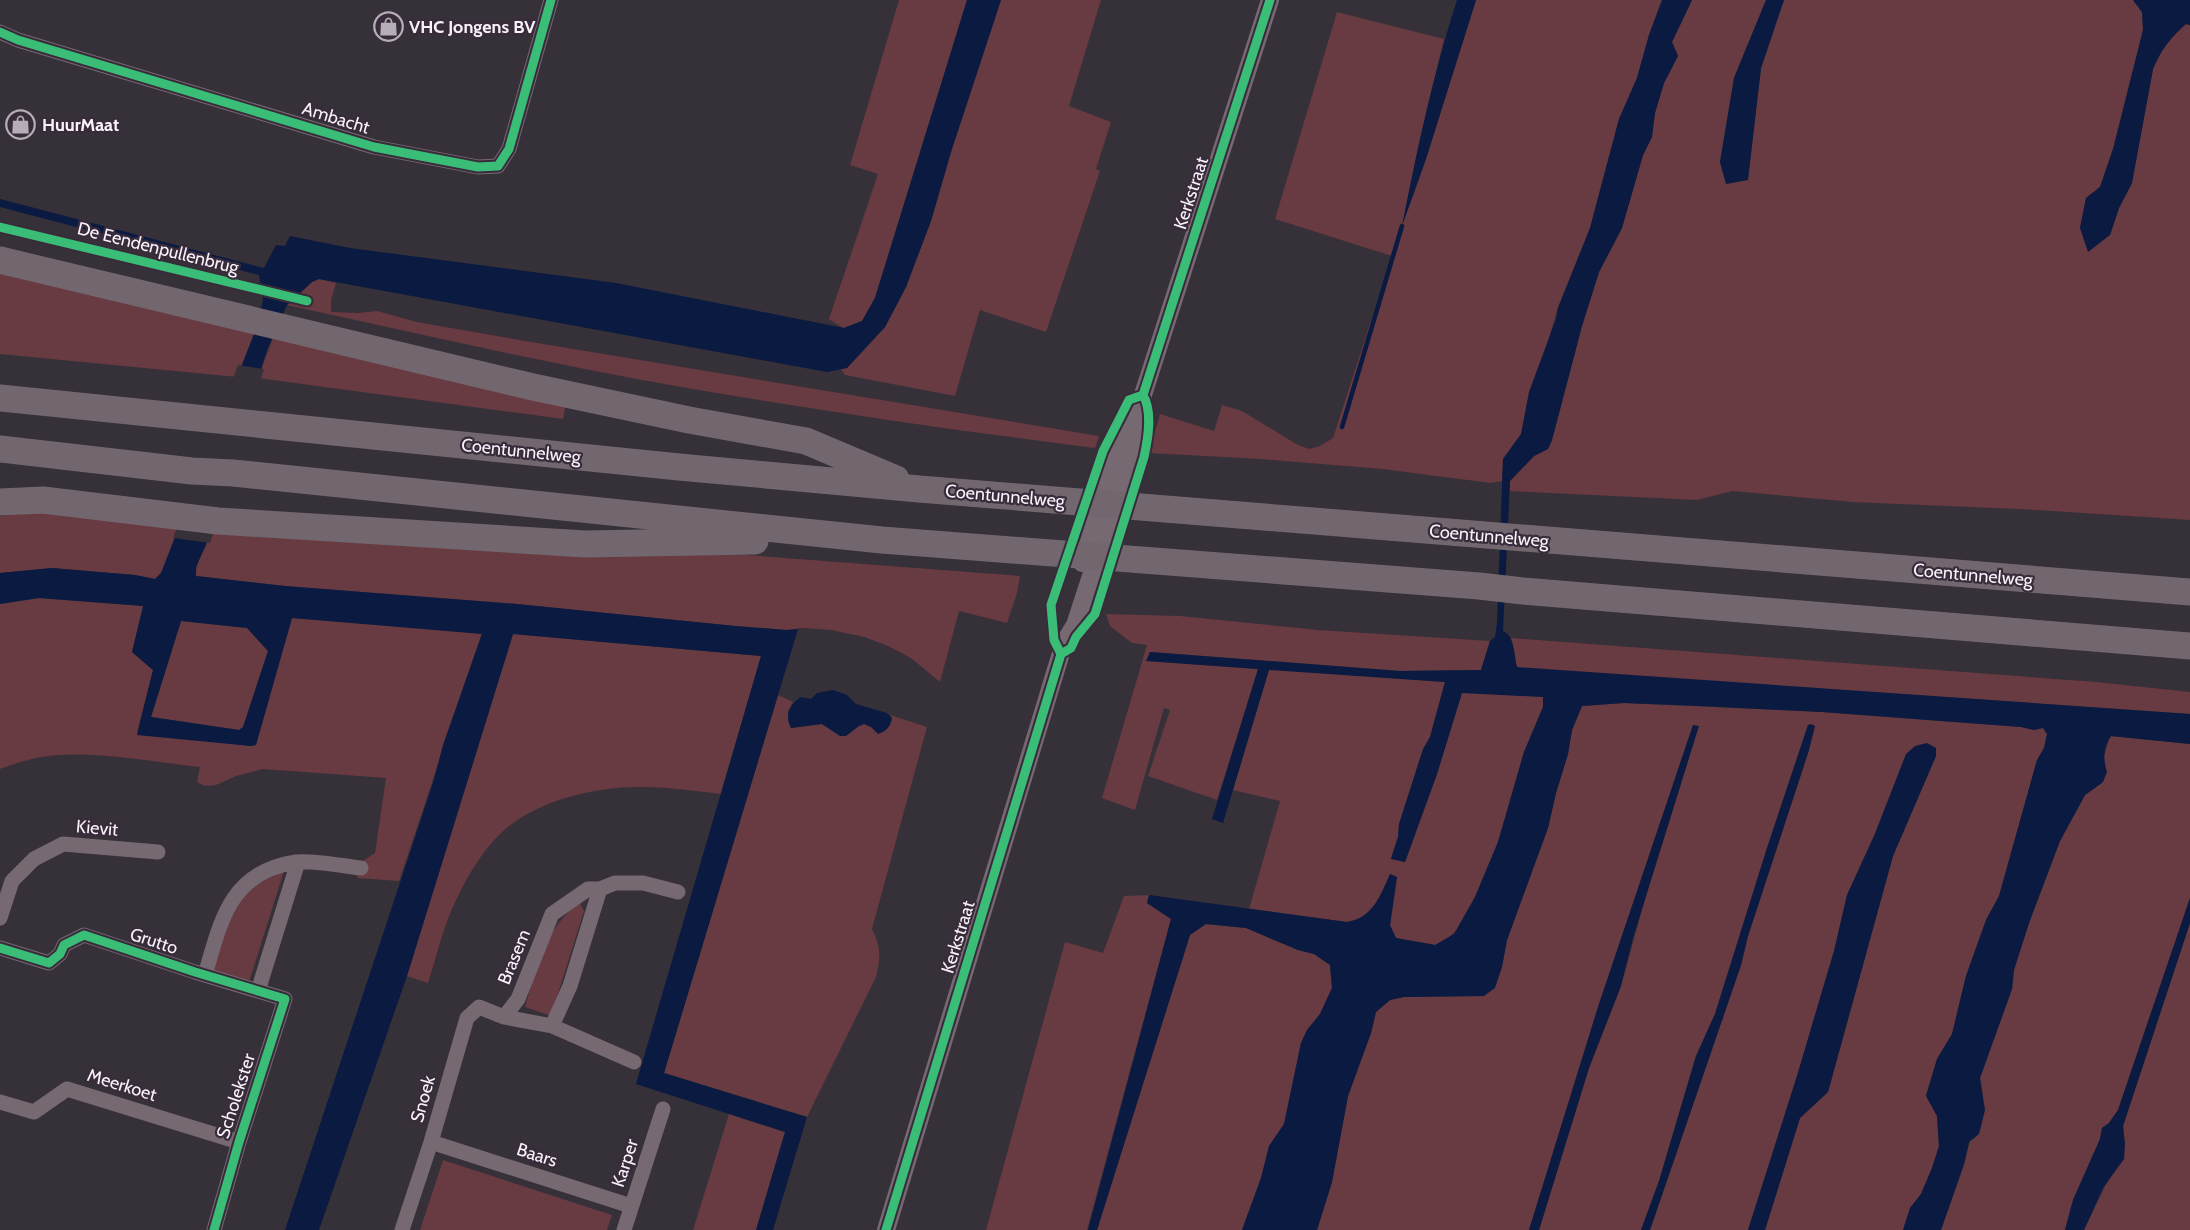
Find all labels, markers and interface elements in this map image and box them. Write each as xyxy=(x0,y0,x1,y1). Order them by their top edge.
shop icon: VHC Jongens BV xyxy=(372,11,404,43)
place label: VHC Jongens BV xyxy=(409,16,536,38)
street label: Ambacht xyxy=(300,97,372,139)
shop icon: HuurMaat xyxy=(5,109,37,141)
place label: HuurMaat xyxy=(42,114,119,136)
street label: Kerkstraat xyxy=(1169,154,1213,232)
street label: De Eendenpullenbrug xyxy=(75,217,242,279)
street label: Coentunnelweg xyxy=(460,434,583,468)
street label: Coentunnelweg xyxy=(944,480,1067,512)
street label: Coentunnelweg xyxy=(1428,520,1551,552)
street label: Coentunnelweg xyxy=(1912,559,2035,591)
street label: Kievit xyxy=(75,815,119,841)
street label: Kerkstraat xyxy=(937,898,979,976)
street label: Grutto xyxy=(127,923,181,959)
street label: Brasem xyxy=(493,926,535,988)
street label: Scholekster xyxy=(212,1050,260,1141)
street label: Meerkoet xyxy=(85,1064,159,1106)
street label: Snoek xyxy=(406,1072,440,1125)
street label: Karper xyxy=(607,1136,643,1190)
street label: Baars xyxy=(514,1138,560,1172)

